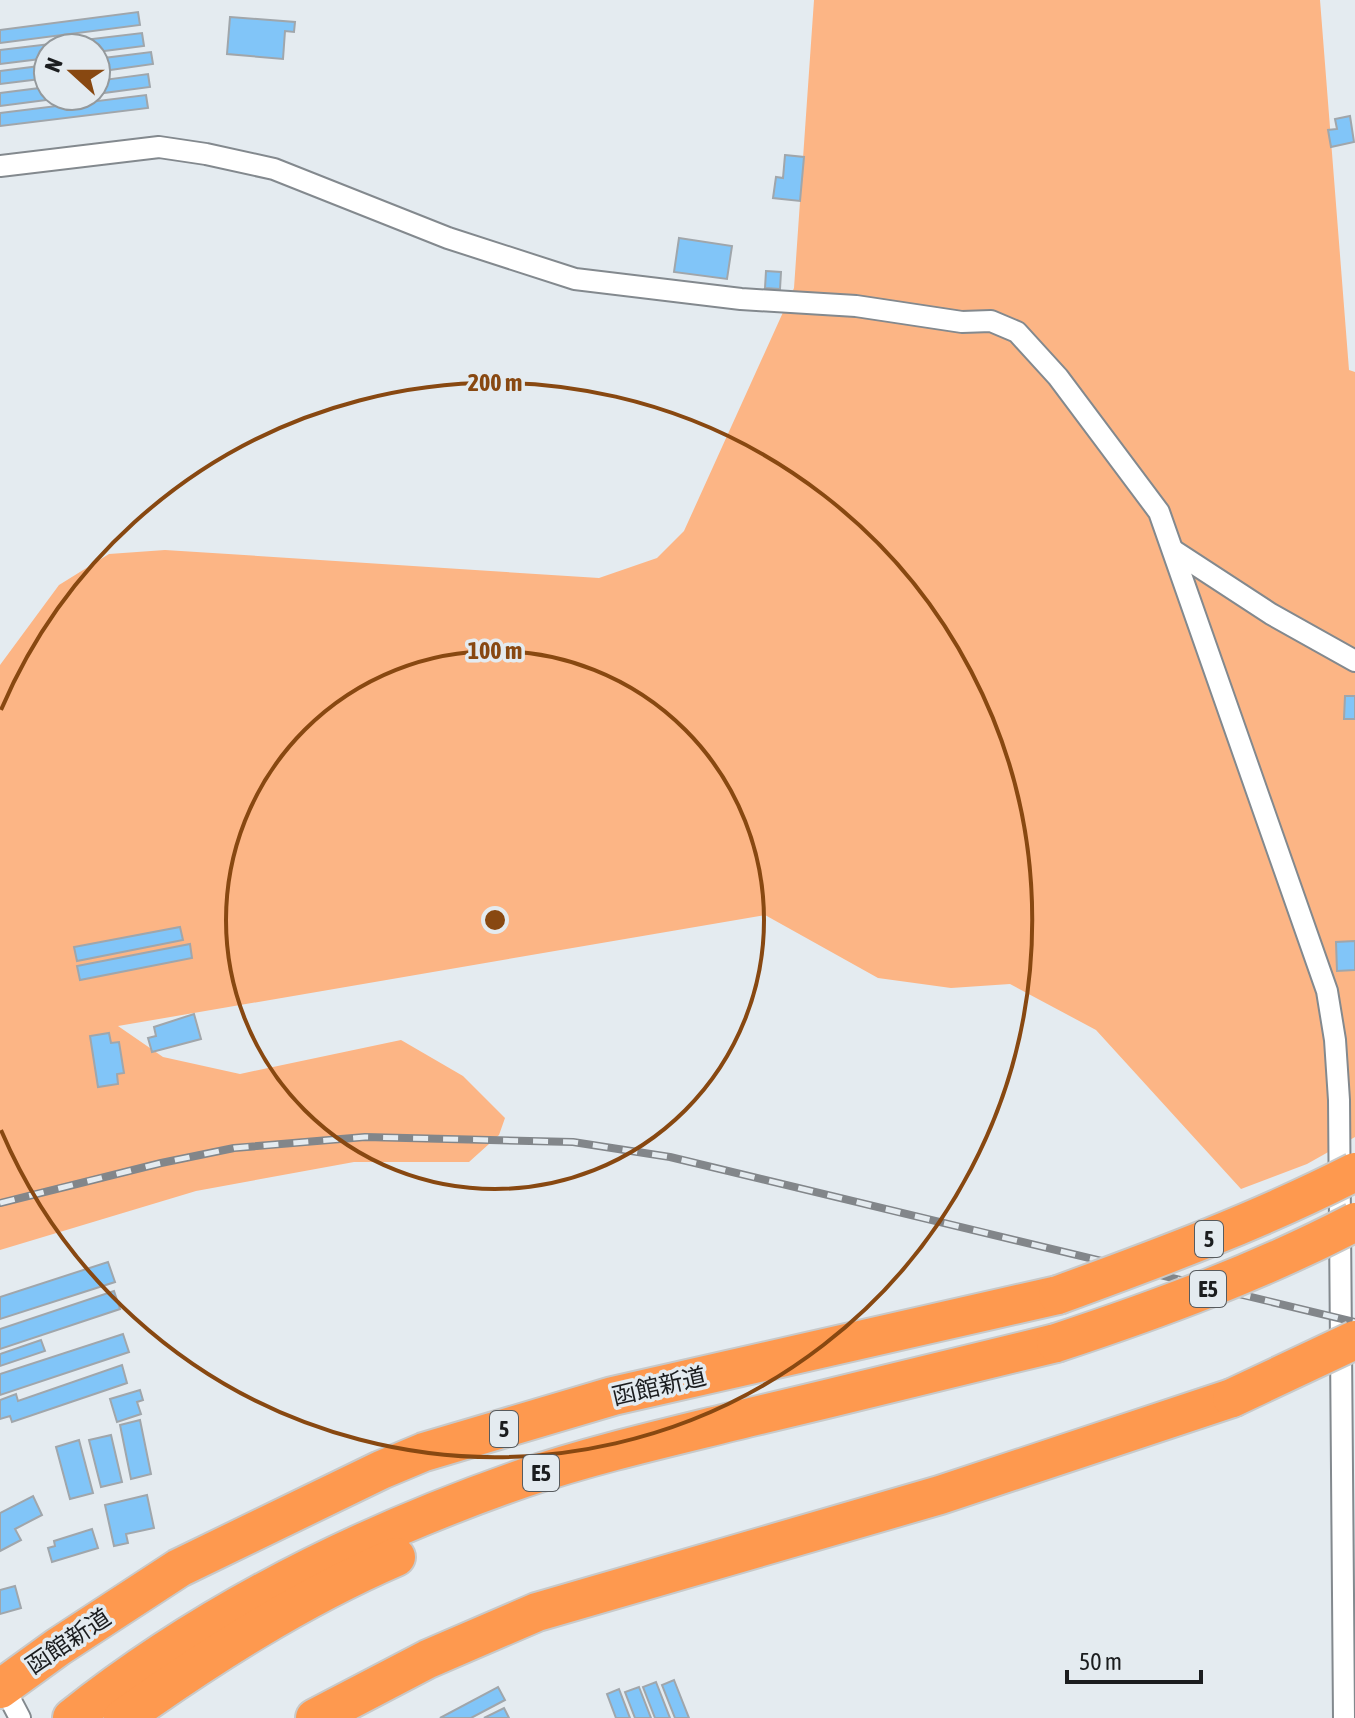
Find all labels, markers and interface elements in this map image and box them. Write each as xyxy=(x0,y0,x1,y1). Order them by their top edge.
north arrow xyxy=(32,32,112,112)
text: N xyxy=(39,54,68,76)
text: 200 m xyxy=(468,369,522,396)
text: 100 m xyxy=(468,637,522,664)
centre of rings xyxy=(481,906,509,934)
road number: 5 xyxy=(1195,1221,1223,1257)
road number: E5 xyxy=(1190,1271,1226,1307)
street label: 函館新道 xyxy=(609,1362,709,1410)
road number: 5 xyxy=(490,1411,518,1447)
road number: E5 xyxy=(523,1455,559,1491)
street label: 函館新道 xyxy=(21,1603,115,1679)
scale bar xyxy=(1067,1634,1201,1684)
text: 50 m xyxy=(1079,1648,1122,1675)

